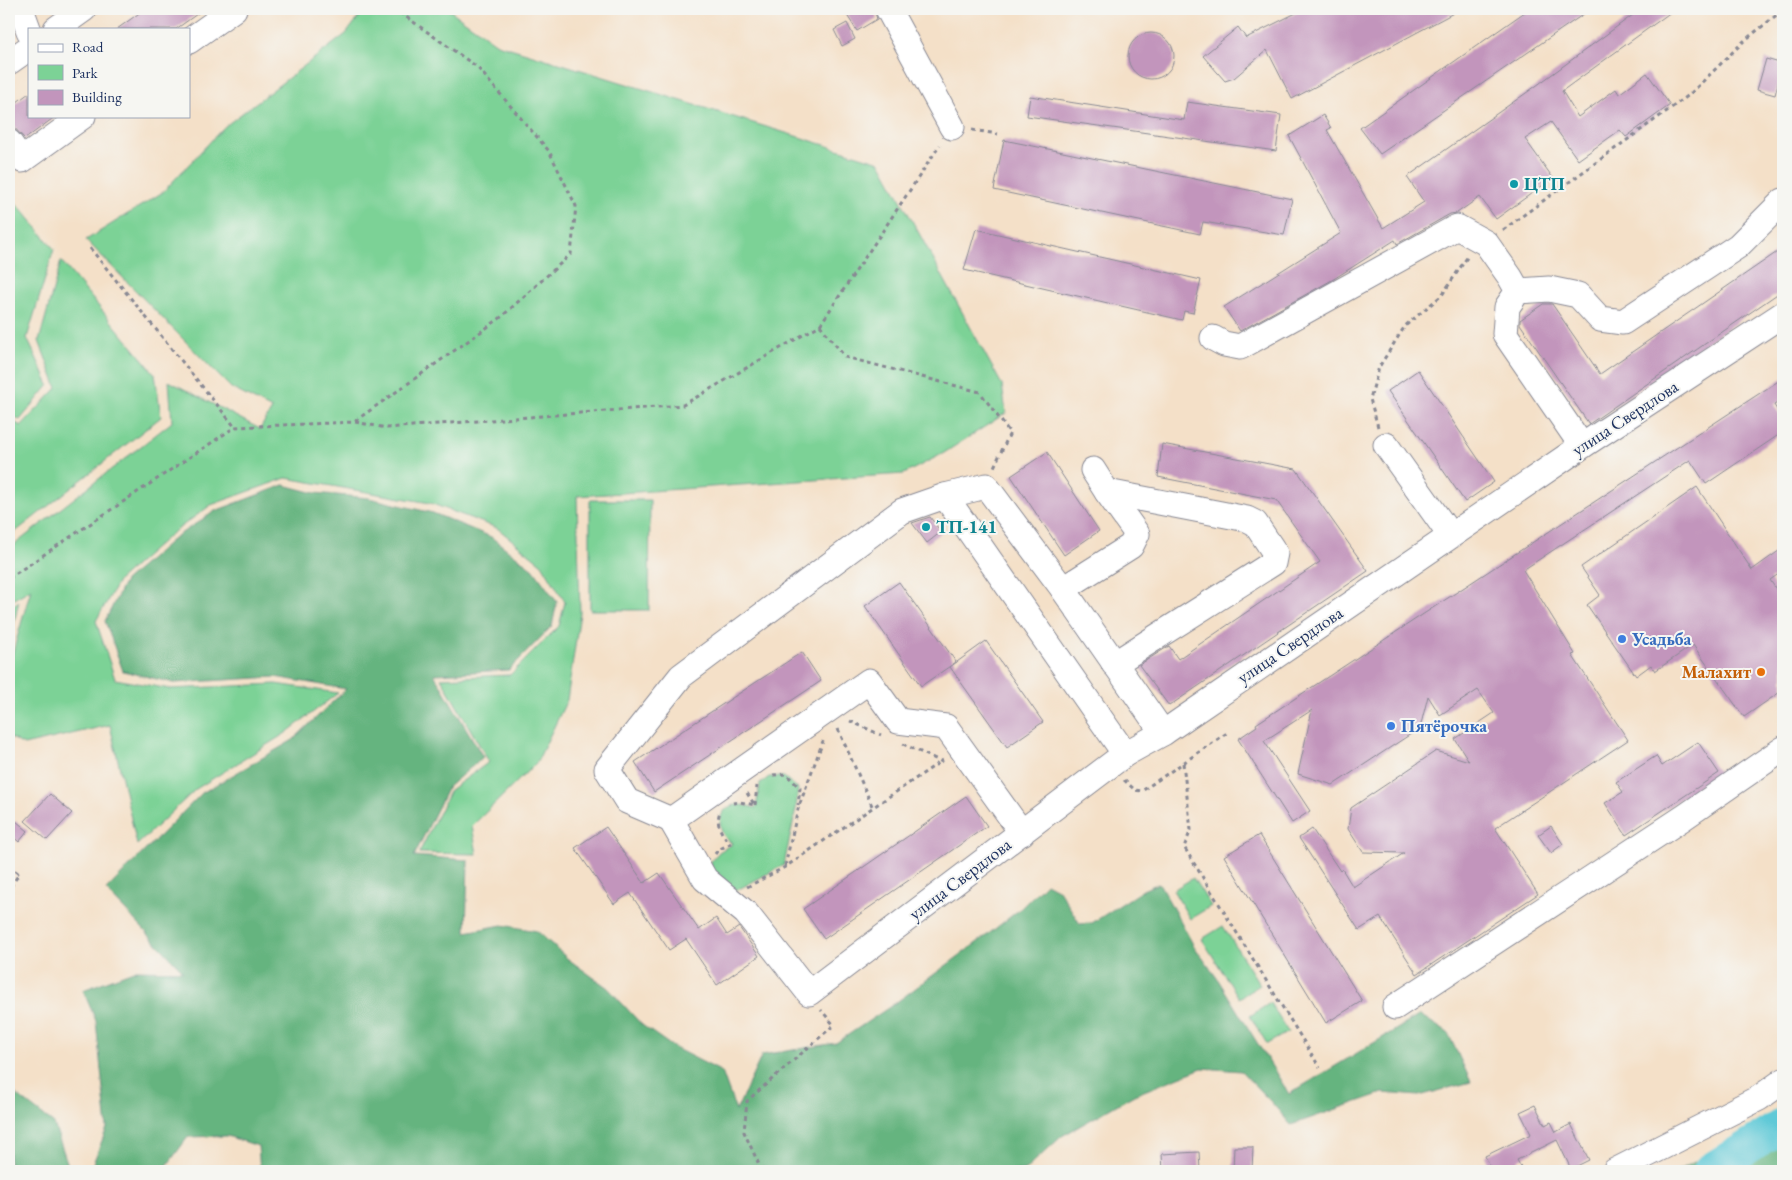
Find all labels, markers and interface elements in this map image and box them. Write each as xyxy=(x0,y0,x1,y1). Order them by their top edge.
legend xyxy=(28,28,190,118)
text: Road xyxy=(72,37,104,56)
text: Park xyxy=(72,63,99,82)
text: Building xyxy=(72,87,122,106)
place label: ЦТП xyxy=(1524,172,1565,195)
marker: ЦТП xyxy=(1508,178,1520,190)
street label: улица Свердлова xyxy=(1567,374,1683,461)
place label: ТП-141 xyxy=(936,515,997,538)
marker: ТП-141 xyxy=(920,521,932,533)
street label: улица Свердлова xyxy=(1232,600,1348,688)
place label: Усадьба xyxy=(1631,627,1692,650)
marker: Усадьба xyxy=(1616,633,1628,645)
place label: Малахит xyxy=(1681,660,1751,683)
marker: Малахит xyxy=(1755,666,1767,678)
place label: Пятёрочка xyxy=(1401,714,1487,737)
marker: Пятёрочка xyxy=(1385,720,1397,732)
street label: улица Свердлова xyxy=(904,832,1016,925)

